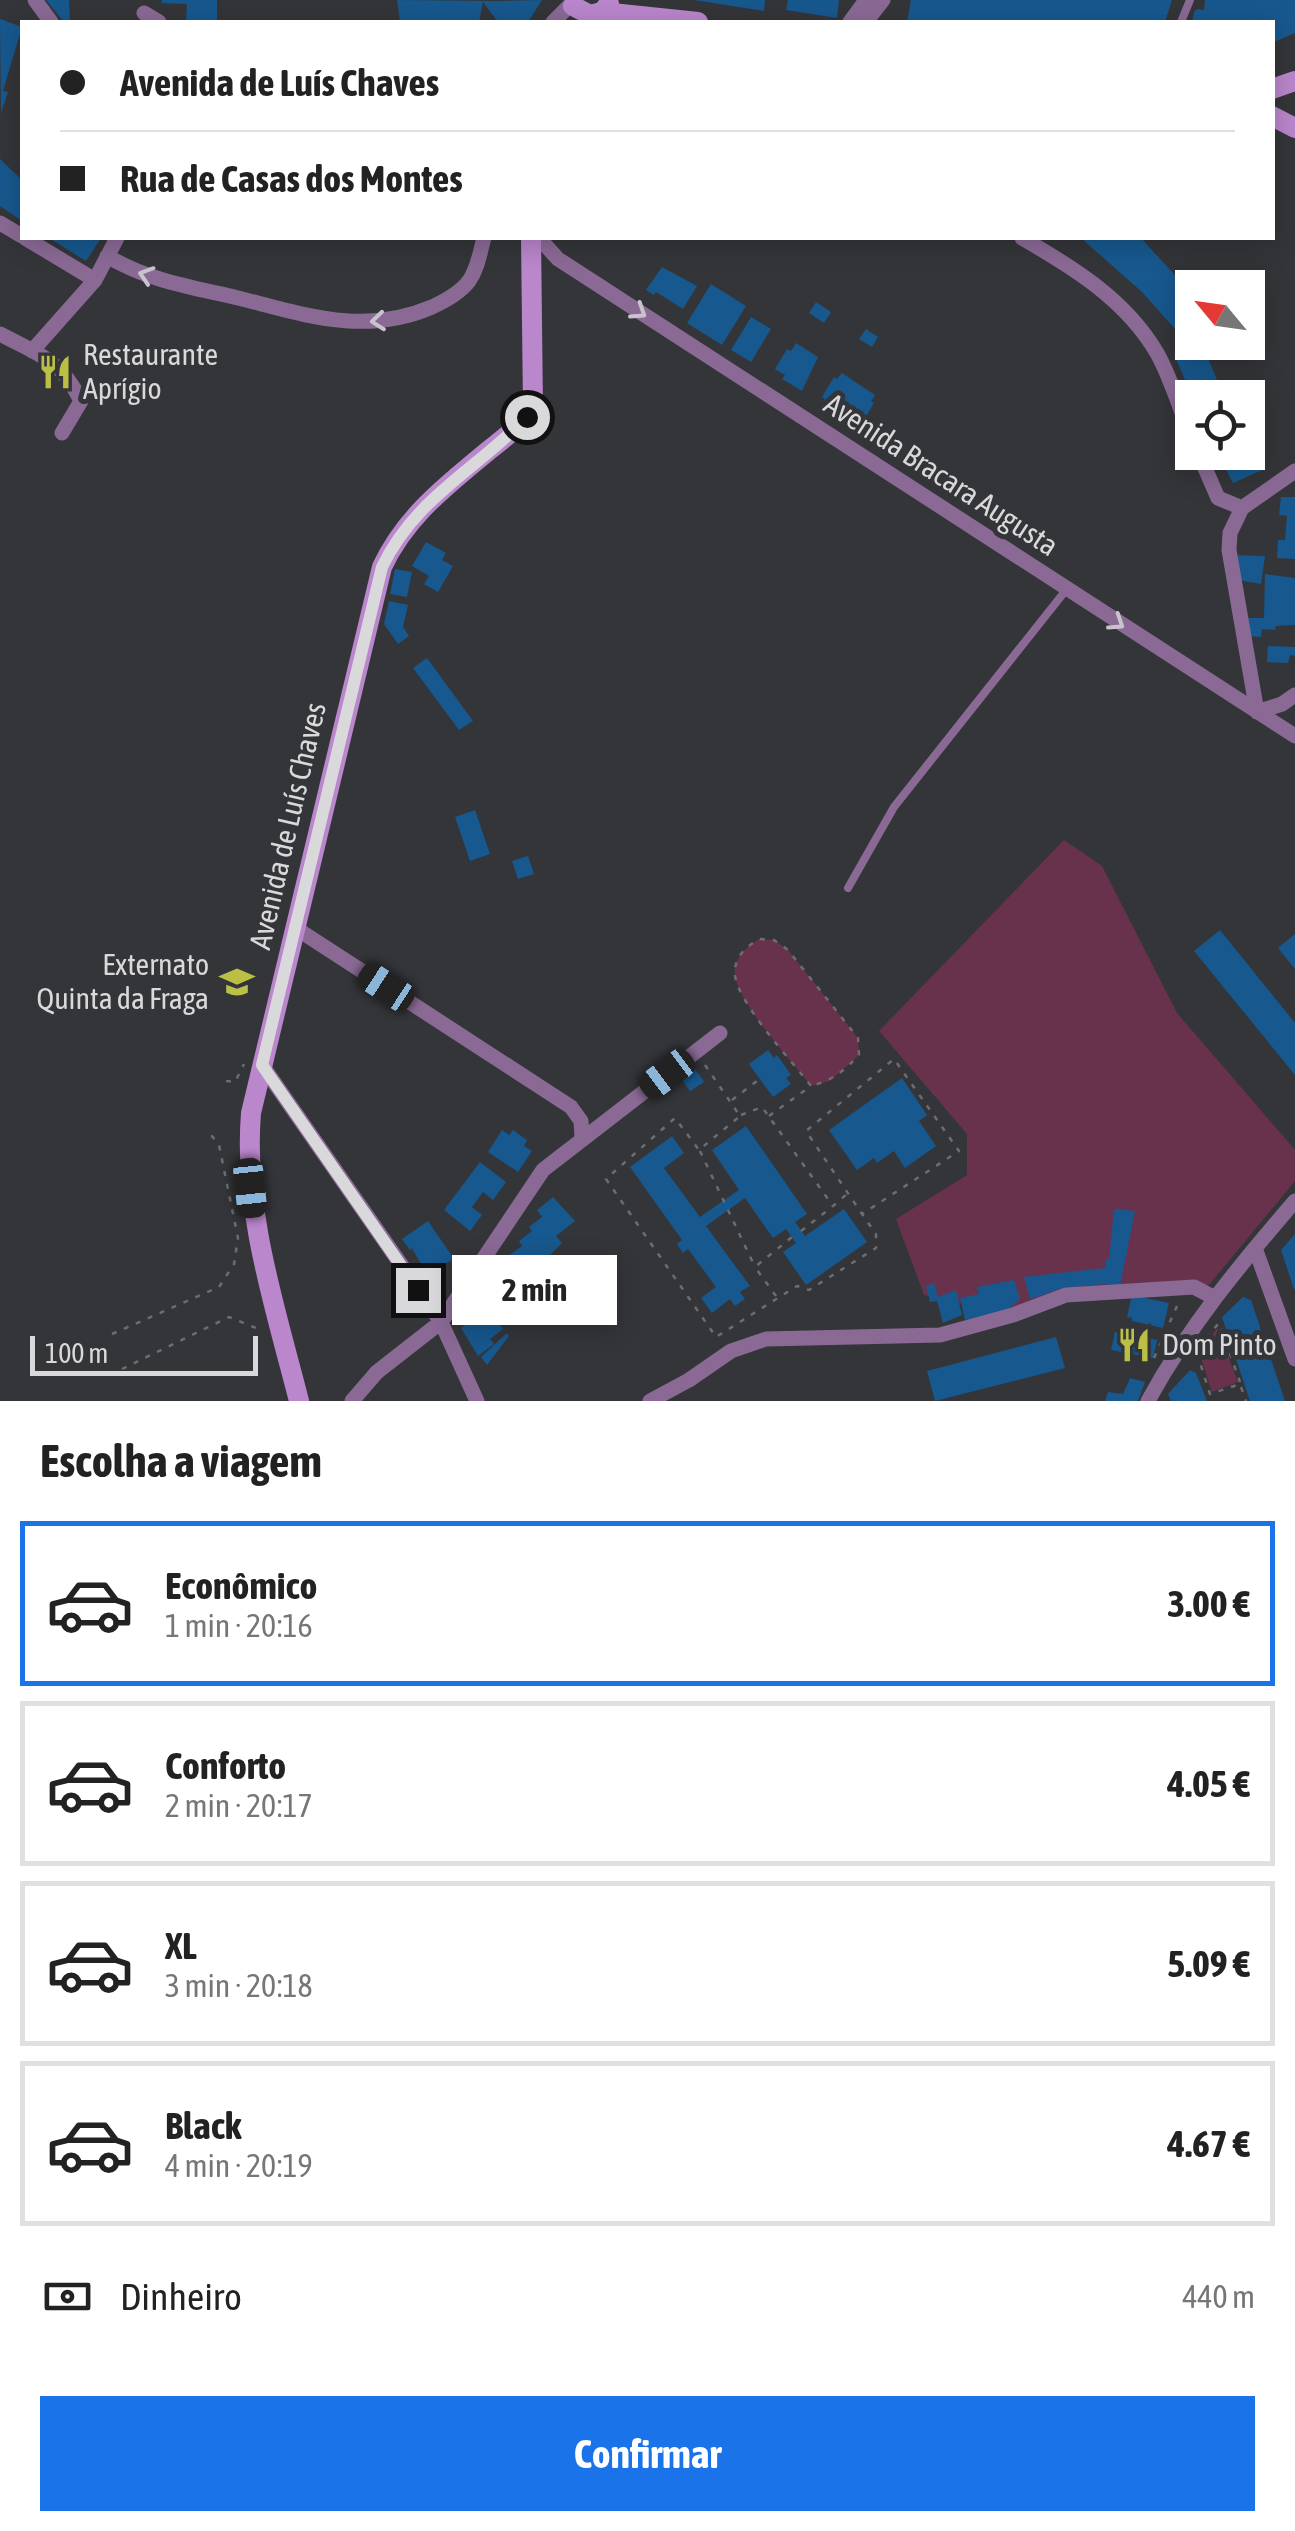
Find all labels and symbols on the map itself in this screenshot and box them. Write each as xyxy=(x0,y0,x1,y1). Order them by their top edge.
one-way arrow xyxy=(138,266,155,286)
north arrow xyxy=(1175,270,1265,360)
one-way arrow xyxy=(629,300,647,319)
one-way arrow xyxy=(370,309,386,331)
place label: Restaurante Aprígio xyxy=(83,337,218,405)
restaurant icon: Restaurante Aprígio xyxy=(36,353,74,391)
street label: Avenida Bracara Augusta xyxy=(818,386,1065,562)
route start xyxy=(505,395,550,440)
one-way arrow xyxy=(1107,610,1125,629)
street label: Avenida de Luís Chaves xyxy=(242,699,332,952)
place label: Externato Quinta da Fraga xyxy=(37,947,209,1015)
car xyxy=(353,958,419,1016)
school or university icon: Externato Quinta da Fraga xyxy=(218,963,256,1001)
car xyxy=(634,1044,700,1104)
car xyxy=(232,1157,268,1219)
callout: 2 min xyxy=(453,1255,618,1325)
route end xyxy=(396,1268,441,1313)
restaurant icon: Dom Pinto xyxy=(1115,1326,1153,1364)
place label: Dom Pinto xyxy=(1162,1327,1277,1361)
scale bar xyxy=(30,1331,258,1376)

